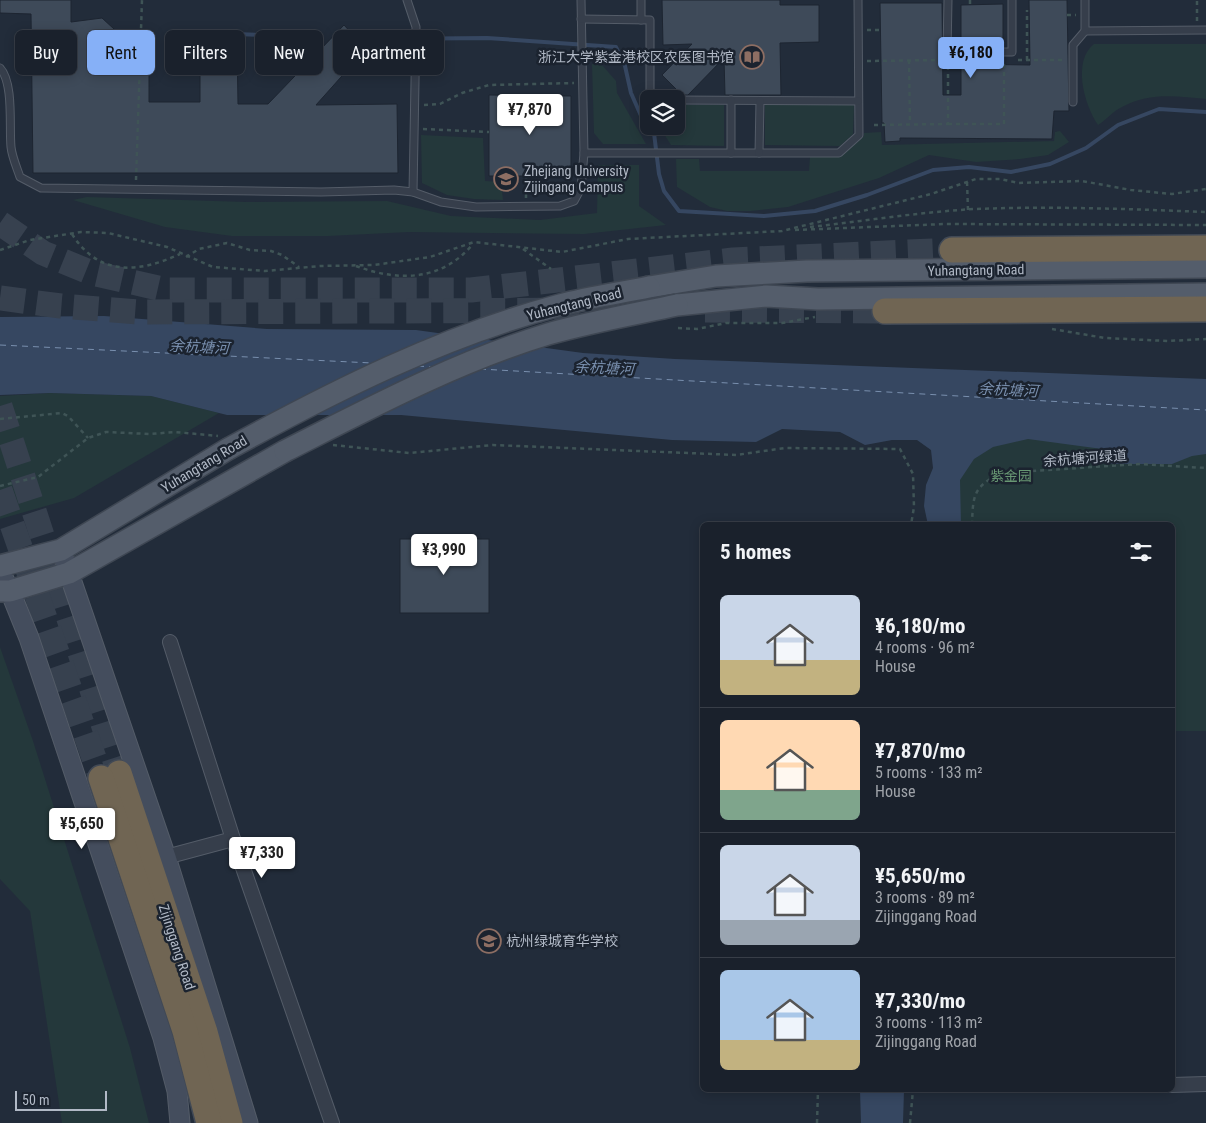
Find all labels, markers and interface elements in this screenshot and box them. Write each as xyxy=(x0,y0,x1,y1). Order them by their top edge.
chip: Buy xyxy=(15,30,77,75)
chip: Rent xyxy=(87,30,155,75)
chip: Filters xyxy=(165,30,245,75)
chip: New xyxy=(255,30,323,75)
chip: Apartment xyxy=(333,30,444,75)
pin: ¥6,180 xyxy=(930,36,1012,79)
text: ¥6,180 xyxy=(949,43,993,62)
library icon: 浙江大学紫金港校区农医图书馆 xyxy=(739,44,765,70)
place label: 浙江大学紫金港校区农医图书馆 xyxy=(538,49,734,65)
map controls xyxy=(640,90,685,135)
button: layers xyxy=(640,90,685,135)
pin: ¥7,870 xyxy=(489,94,571,136)
text: ¥7,870 xyxy=(508,100,552,119)
place label: Zhejiang University Zijingang Campus xyxy=(524,163,629,195)
school or university icon: Zhejiang University Zijingang Campus xyxy=(493,166,519,192)
street label: Yuhangtang Road xyxy=(927,261,1025,279)
street label: Yuhangtang Road xyxy=(525,285,623,323)
water label: 余杭塘河 xyxy=(169,336,232,358)
water label: 余杭塘河 xyxy=(574,357,637,379)
water label: 余杭塘河 xyxy=(978,379,1041,401)
street label: Yuhangtang Road xyxy=(158,432,250,496)
street label: 余杭塘河绿道 xyxy=(1043,447,1127,469)
park label: 紫金园 xyxy=(990,468,1032,484)
pin: ¥3,990 xyxy=(403,534,485,576)
icon: filters xyxy=(1127,538,1155,566)
text: ¥3,990 xyxy=(422,540,466,559)
text: 5 homes xyxy=(720,540,791,564)
text: ¥6,180/mo xyxy=(875,614,966,638)
icon: home xyxy=(760,615,820,675)
text: 4 rooms · 96 m² xyxy=(875,638,975,657)
text: House xyxy=(875,657,915,676)
text: ¥7,870/mo xyxy=(875,739,966,763)
icon: home xyxy=(760,740,820,800)
text: 5 rooms · 133 m² xyxy=(875,763,983,782)
text: House xyxy=(875,782,915,801)
pin: ¥5,650 xyxy=(41,808,123,850)
text: ¥5,650 xyxy=(60,814,104,833)
pin: ¥7,330 xyxy=(221,836,303,879)
text: ¥7,330 xyxy=(240,843,284,862)
text: ¥5,650/mo xyxy=(875,864,966,888)
icon: home xyxy=(760,865,820,925)
text: 3 rooms · 89 m² xyxy=(875,888,975,907)
street label: Zijinggang Road xyxy=(156,902,198,992)
text: Zijinggang Road xyxy=(875,907,977,926)
school or university icon: 杭州绿城育华学校 xyxy=(476,928,502,954)
place label: 杭州绿城育华学校 xyxy=(506,933,618,949)
text: ¥7,330/mo xyxy=(875,989,966,1013)
icon: home xyxy=(760,990,820,1050)
text: 3 rooms · 113 m² xyxy=(875,1013,983,1032)
text: Zijinggang Road xyxy=(875,1032,977,1051)
scale bar xyxy=(15,1088,108,1111)
text: 50 m xyxy=(22,1092,50,1108)

